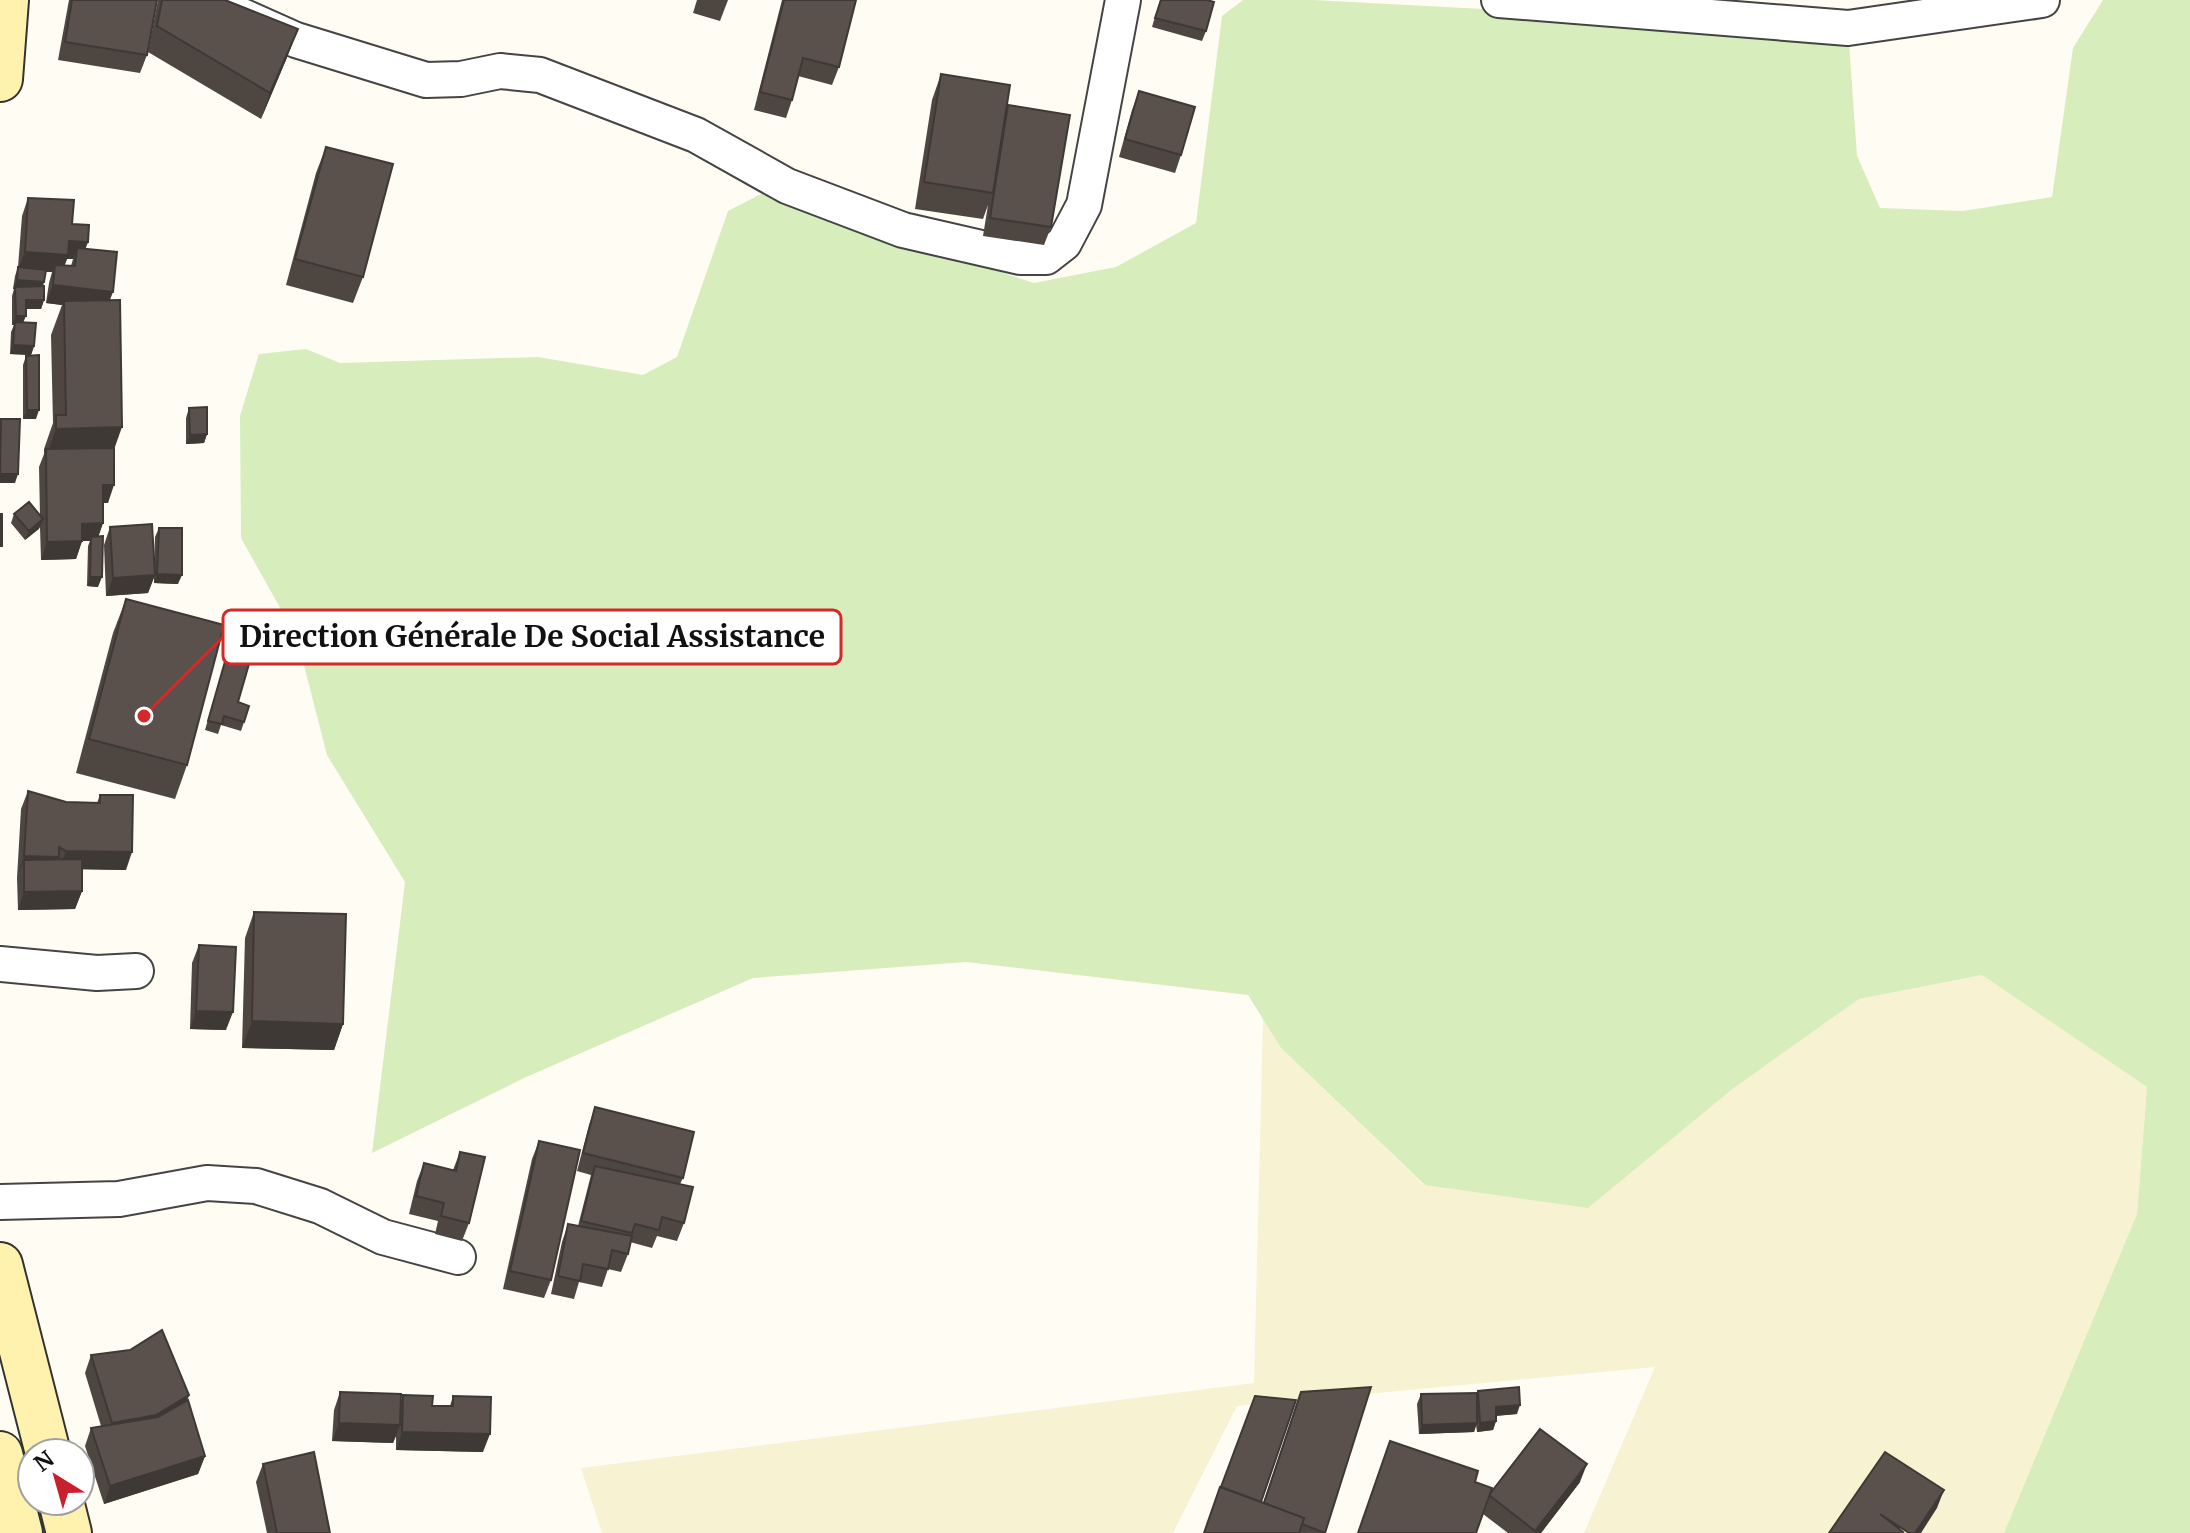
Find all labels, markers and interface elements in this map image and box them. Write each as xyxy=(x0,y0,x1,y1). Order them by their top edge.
callout: Direction Générale De Social Assistance xyxy=(223,610,841,664)
text: Direction Générale De Social Assistance xyxy=(239,617,825,655)
north arrow xyxy=(16,1437,96,1517)
text: N xyxy=(29,1444,60,1477)

